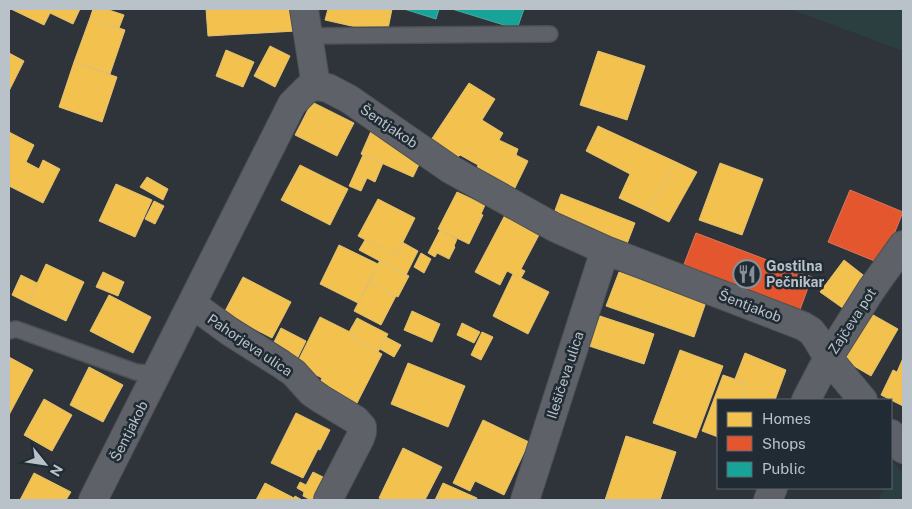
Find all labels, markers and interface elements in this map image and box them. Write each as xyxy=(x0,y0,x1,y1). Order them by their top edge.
street label: Šentjakob xyxy=(357,100,421,151)
place label: Gostilna Pečnikar xyxy=(766,258,825,290)
restaurant icon: Gostilna Pečnikar xyxy=(732,259,762,289)
street label: Zajčeva pot xyxy=(825,285,879,357)
street label: Šentjakob xyxy=(716,286,784,325)
street label: Pahorjeva ulica xyxy=(205,311,295,379)
street label: Ilešičeva ulica xyxy=(543,329,587,421)
street label: Šentjakob xyxy=(106,398,151,464)
legend xyxy=(717,399,892,489)
text: Homes xyxy=(762,410,811,427)
text: Shops xyxy=(762,435,806,452)
north arrow xyxy=(20,439,70,489)
text: Public xyxy=(762,460,806,477)
text: N xyxy=(47,462,66,479)

